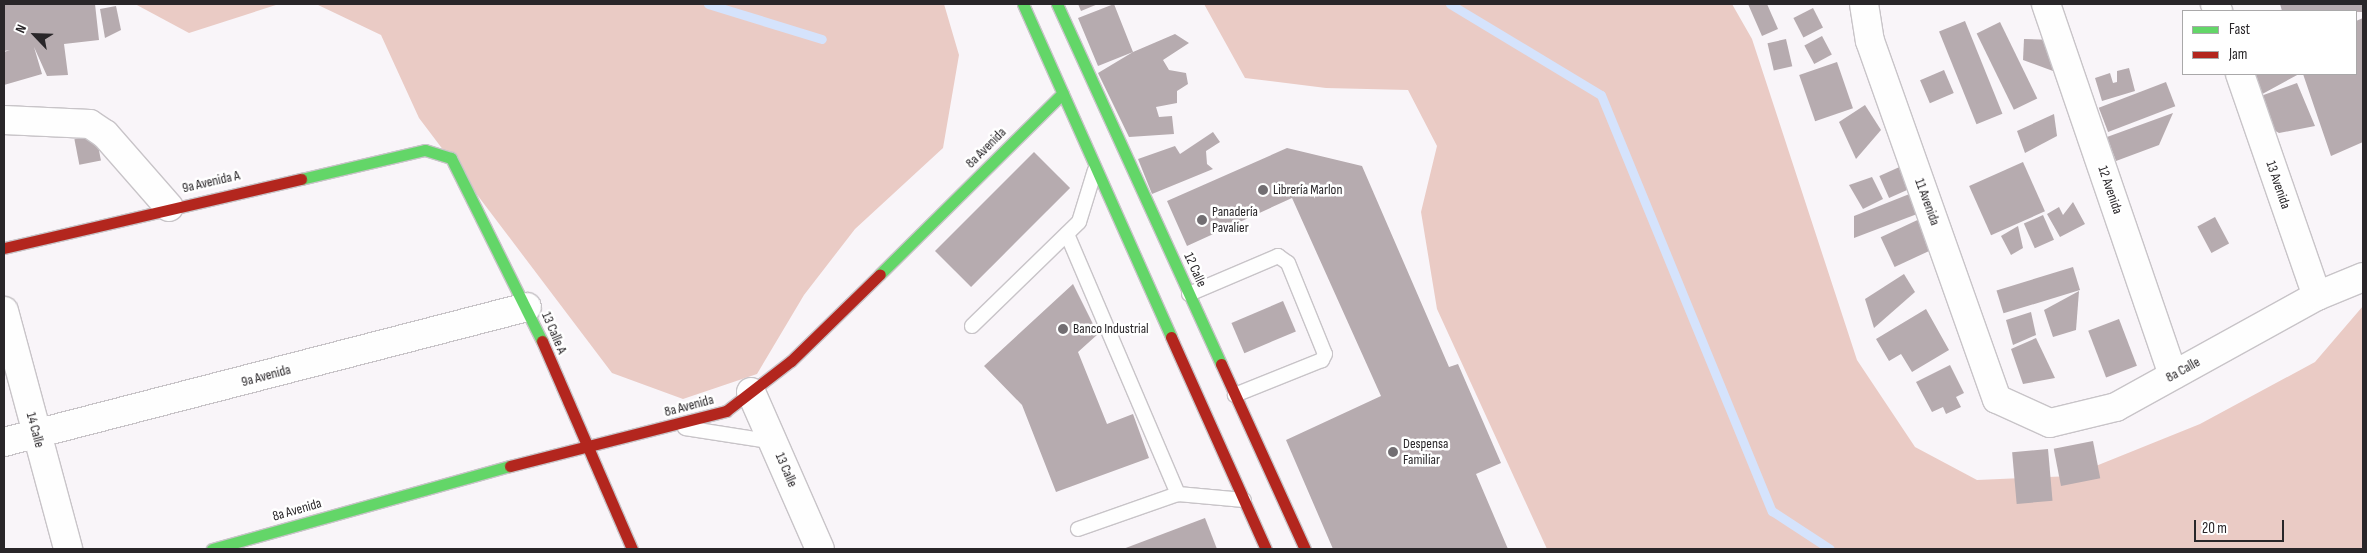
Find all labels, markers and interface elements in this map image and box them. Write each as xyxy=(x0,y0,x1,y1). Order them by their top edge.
north arrow xyxy=(10,10,60,60)
legend xyxy=(2182,10,2357,75)
text: Fast xyxy=(2229,20,2250,39)
text: N xyxy=(12,22,30,36)
text: Jam xyxy=(2229,45,2247,64)
street label: 8a Avenida xyxy=(962,124,1010,172)
street label: 13 Avenida xyxy=(2262,159,2294,211)
street label: 12 Avenida xyxy=(2094,164,2126,216)
street label: 9a Avenida A xyxy=(181,167,241,197)
street label: 11 Avenida xyxy=(1911,176,1943,228)
place label: Librería Marlon xyxy=(1273,182,1342,198)
marker: Librería Marlon xyxy=(1257,184,1269,196)
place label: Panadería Pavalier xyxy=(1212,204,1258,236)
marker: Panadería Pavalier xyxy=(1196,214,1208,226)
street label: 12 Calle xyxy=(1180,250,1210,290)
street label: 13 Calle A xyxy=(538,309,570,357)
place label: Banco Industrial xyxy=(1073,321,1149,337)
marker: Banco Industrial xyxy=(1057,323,1069,335)
street label: 8a Calle xyxy=(2163,354,2203,386)
street label: 9a Avenida xyxy=(239,361,293,391)
street label: 8a Avenida xyxy=(663,391,715,421)
street label: 14 Calle xyxy=(22,411,48,449)
place label: Despensa Familiar xyxy=(1403,436,1448,468)
marker: Despensa Familiar xyxy=(1387,446,1399,458)
street label: 13 Calle xyxy=(771,450,801,490)
street label: 8a Avenida xyxy=(270,495,324,525)
scale bar xyxy=(2197,510,2287,542)
text: 20 m xyxy=(2202,519,2227,538)

